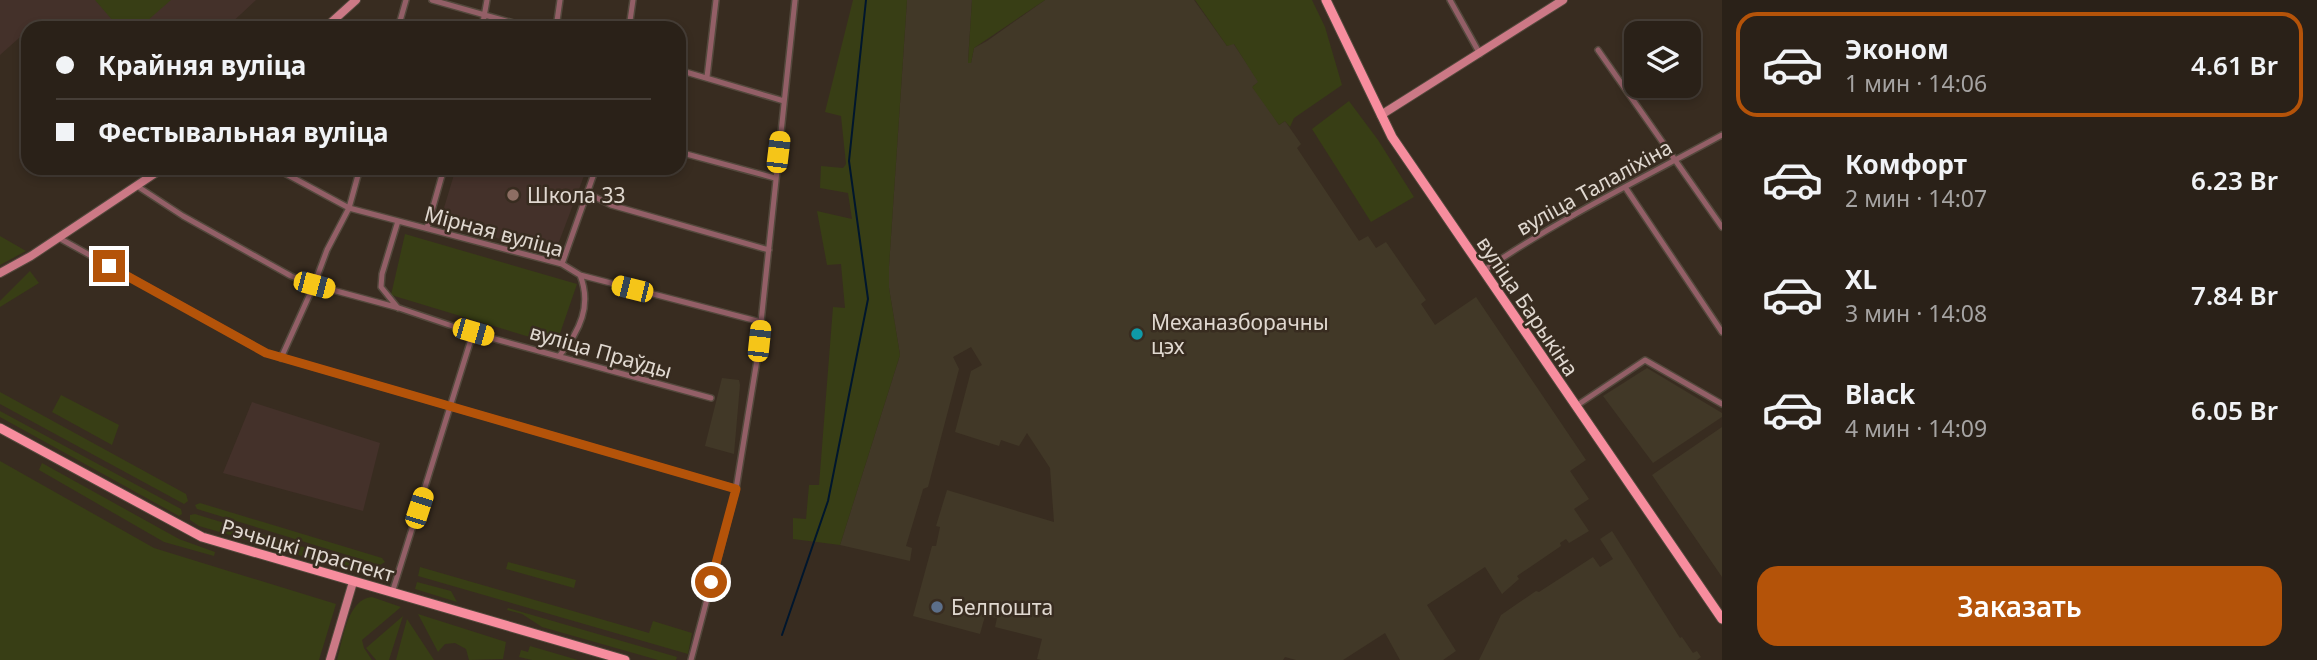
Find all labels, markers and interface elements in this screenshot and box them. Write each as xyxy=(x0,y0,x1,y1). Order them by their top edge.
map controls xyxy=(1624,21,1701,98)
button: layers xyxy=(1624,21,1701,98)
text: Эконом xyxy=(1845,31,1949,67)
icon: car xyxy=(1761,33,1824,96)
text: Крайняя вуліца xyxy=(98,47,306,83)
text: 4.61 Br xyxy=(2191,47,2278,83)
text: 1 мин · 14:06 xyxy=(1845,67,1987,99)
text: Фестывальная вуліца xyxy=(98,114,389,150)
car xyxy=(766,130,791,174)
street label: вуліца Талаліхіна xyxy=(1511,133,1677,241)
text: Комфорт xyxy=(1845,146,1967,182)
icon: car xyxy=(1761,148,1824,211)
text: 6.23 Br xyxy=(2191,162,2278,198)
place label: Школа 33 xyxy=(527,181,625,209)
text: 2 мин · 14:07 xyxy=(1845,182,1987,214)
marker: Школа 33 xyxy=(505,187,521,203)
street label: Мірная вуліца xyxy=(421,199,567,263)
street label: вуліца Барыкіна xyxy=(1471,230,1585,382)
route end xyxy=(93,250,125,282)
text: XL xyxy=(1845,261,1877,297)
icon: car xyxy=(1761,263,1824,326)
car xyxy=(291,269,338,301)
car xyxy=(610,274,655,304)
text: 7.84 Br xyxy=(2191,277,2278,313)
text: 3 мин · 14:08 xyxy=(1845,297,1987,329)
place label: Механазборачны цэх xyxy=(1151,308,1329,360)
car xyxy=(450,316,497,348)
street label: вуліца Праўды xyxy=(527,317,675,385)
car xyxy=(747,319,772,363)
marker: Механазборачны цэх xyxy=(1129,326,1145,342)
text: Black xyxy=(1845,376,1915,412)
icon: car xyxy=(1761,378,1824,441)
text: 6.05 Br xyxy=(2191,392,2278,428)
text: 4 мин · 14:09 xyxy=(1845,412,1987,444)
car xyxy=(403,485,436,531)
street label: Рэчыцкі праспект xyxy=(218,512,398,588)
route start xyxy=(695,566,727,598)
button: Заказать xyxy=(1757,566,2282,646)
place label: Белпошта xyxy=(951,593,1053,621)
marker: Белпошта xyxy=(929,599,945,615)

